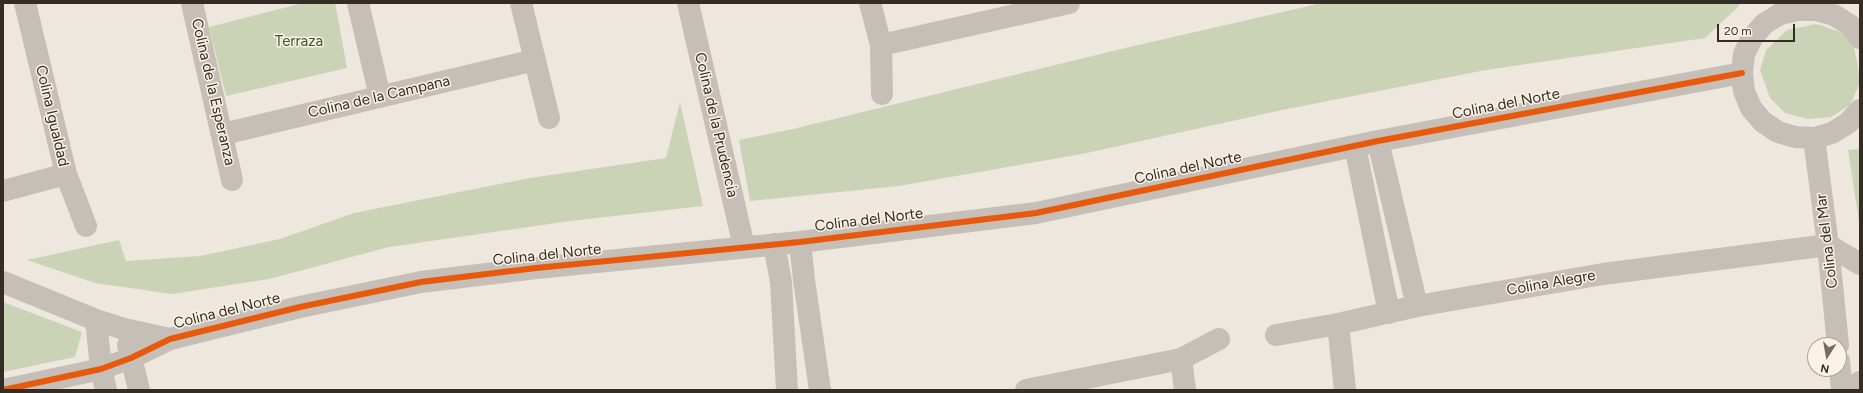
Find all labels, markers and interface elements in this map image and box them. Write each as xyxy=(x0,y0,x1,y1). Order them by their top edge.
scale bar xyxy=(1719,16,1797,42)
street label: Colina de la Esperanza xyxy=(187,17,239,167)
text: 20 m xyxy=(1724,24,1752,38)
park label: Terraza xyxy=(275,33,323,51)
street label: Colina de la Prudencia xyxy=(691,51,741,199)
street label: Colina Igualdad xyxy=(32,64,72,168)
street label: Colina de la Campana xyxy=(306,72,452,122)
street label: Colina del Norte xyxy=(1451,85,1561,123)
street label: Colina del Norte xyxy=(1133,148,1243,188)
street label: Colina del Mar xyxy=(1812,193,1842,289)
street label: Colina del Norte xyxy=(814,204,924,236)
street label: Colina del Norte xyxy=(492,240,602,270)
street label: Colina Alegre xyxy=(1505,266,1597,300)
street label: Colina del Norte xyxy=(172,289,282,333)
north arrow xyxy=(1807,337,1847,377)
text: N xyxy=(1819,361,1830,375)

